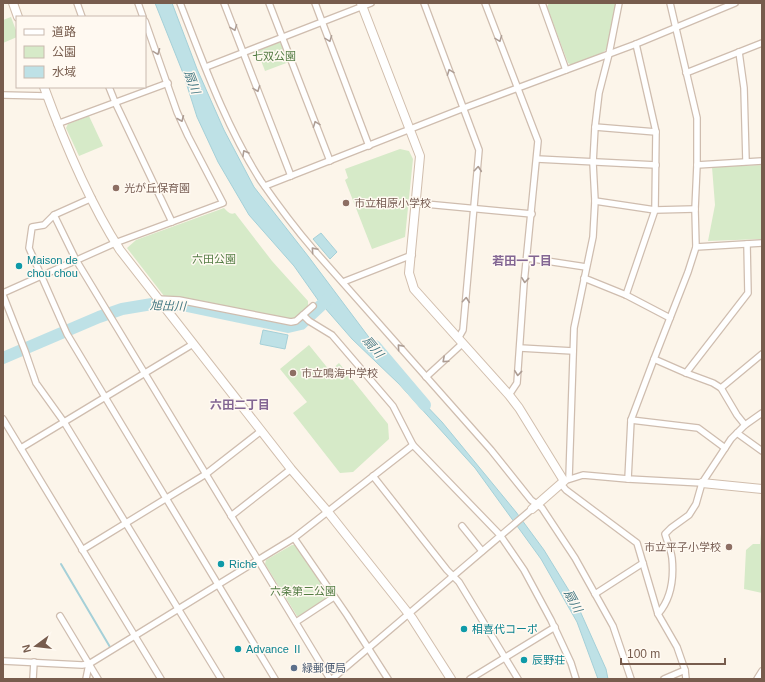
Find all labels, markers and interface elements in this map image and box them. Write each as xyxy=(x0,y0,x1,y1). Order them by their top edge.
legend xyxy=(16,16,146,88)
one-way arrow xyxy=(229,24,237,31)
text: 道路 xyxy=(52,25,76,39)
one-way arrow xyxy=(324,36,332,43)
one-way arrow xyxy=(494,36,502,43)
text: 公園 xyxy=(52,45,76,59)
one-way arrow xyxy=(152,48,160,55)
park label: 七双公園 xyxy=(252,50,296,62)
text: 水域 xyxy=(52,65,76,79)
water label: 扇川 xyxy=(181,68,204,98)
one-way arrow xyxy=(446,68,454,75)
one-way arrow xyxy=(252,85,260,92)
one-way arrow xyxy=(176,116,184,123)
one-way arrow xyxy=(313,121,321,128)
one-way arrow xyxy=(242,149,249,157)
one-way arrow xyxy=(473,166,482,172)
place label: 光が丘保育園 xyxy=(124,182,190,194)
marker: 光が丘保育園 xyxy=(111,183,121,193)
place label: 市立相原小学校 xyxy=(354,197,431,209)
marker: 市立相原小学校 xyxy=(341,198,351,208)
one-way arrow xyxy=(311,247,319,255)
park label: 六田公園 xyxy=(192,253,236,265)
place label: Maison de chou chou xyxy=(27,254,78,279)
district label: 若田一丁目 xyxy=(492,254,552,268)
marker: Maison de chou chou xyxy=(14,261,24,271)
one-way arrow xyxy=(520,277,529,284)
one-way arrow xyxy=(461,297,470,303)
water label: 旭出川 xyxy=(150,298,188,314)
water label: 扇川 xyxy=(360,333,387,362)
one-way arrow xyxy=(398,345,405,352)
one-way arrow xyxy=(442,355,449,362)
place label: 市立鳴海中学校 xyxy=(301,367,378,379)
marker: 市立鳴海中学校 xyxy=(288,368,298,378)
one-way arrow xyxy=(513,370,522,376)
district label: 六田二丁目 xyxy=(210,398,270,412)
place label: 市立平子小学校 xyxy=(644,541,721,553)
marker: 市立平子小学校 xyxy=(724,542,734,552)
place label: Riche xyxy=(229,558,257,570)
marker: Riche xyxy=(216,559,226,569)
park label: 六条第二公園 xyxy=(270,585,336,597)
water label: 扇川 xyxy=(561,587,586,617)
place label: 相喜代コーポ xyxy=(472,623,538,635)
marker: 相喜代コーポ xyxy=(459,624,469,634)
north arrow xyxy=(16,626,56,666)
scale bar xyxy=(621,640,725,666)
text: N xyxy=(20,643,33,654)
place label: Advance Ⅱ xyxy=(246,643,303,655)
marker: Advance Ⅱ xyxy=(233,644,243,654)
text: 100 m xyxy=(627,647,660,661)
place label: 辰野荘 xyxy=(532,654,565,666)
marker: 辰野荘 xyxy=(519,655,529,665)
place label: 緑郵便局 xyxy=(302,662,346,674)
marker: 緑郵便局 xyxy=(289,663,299,673)

